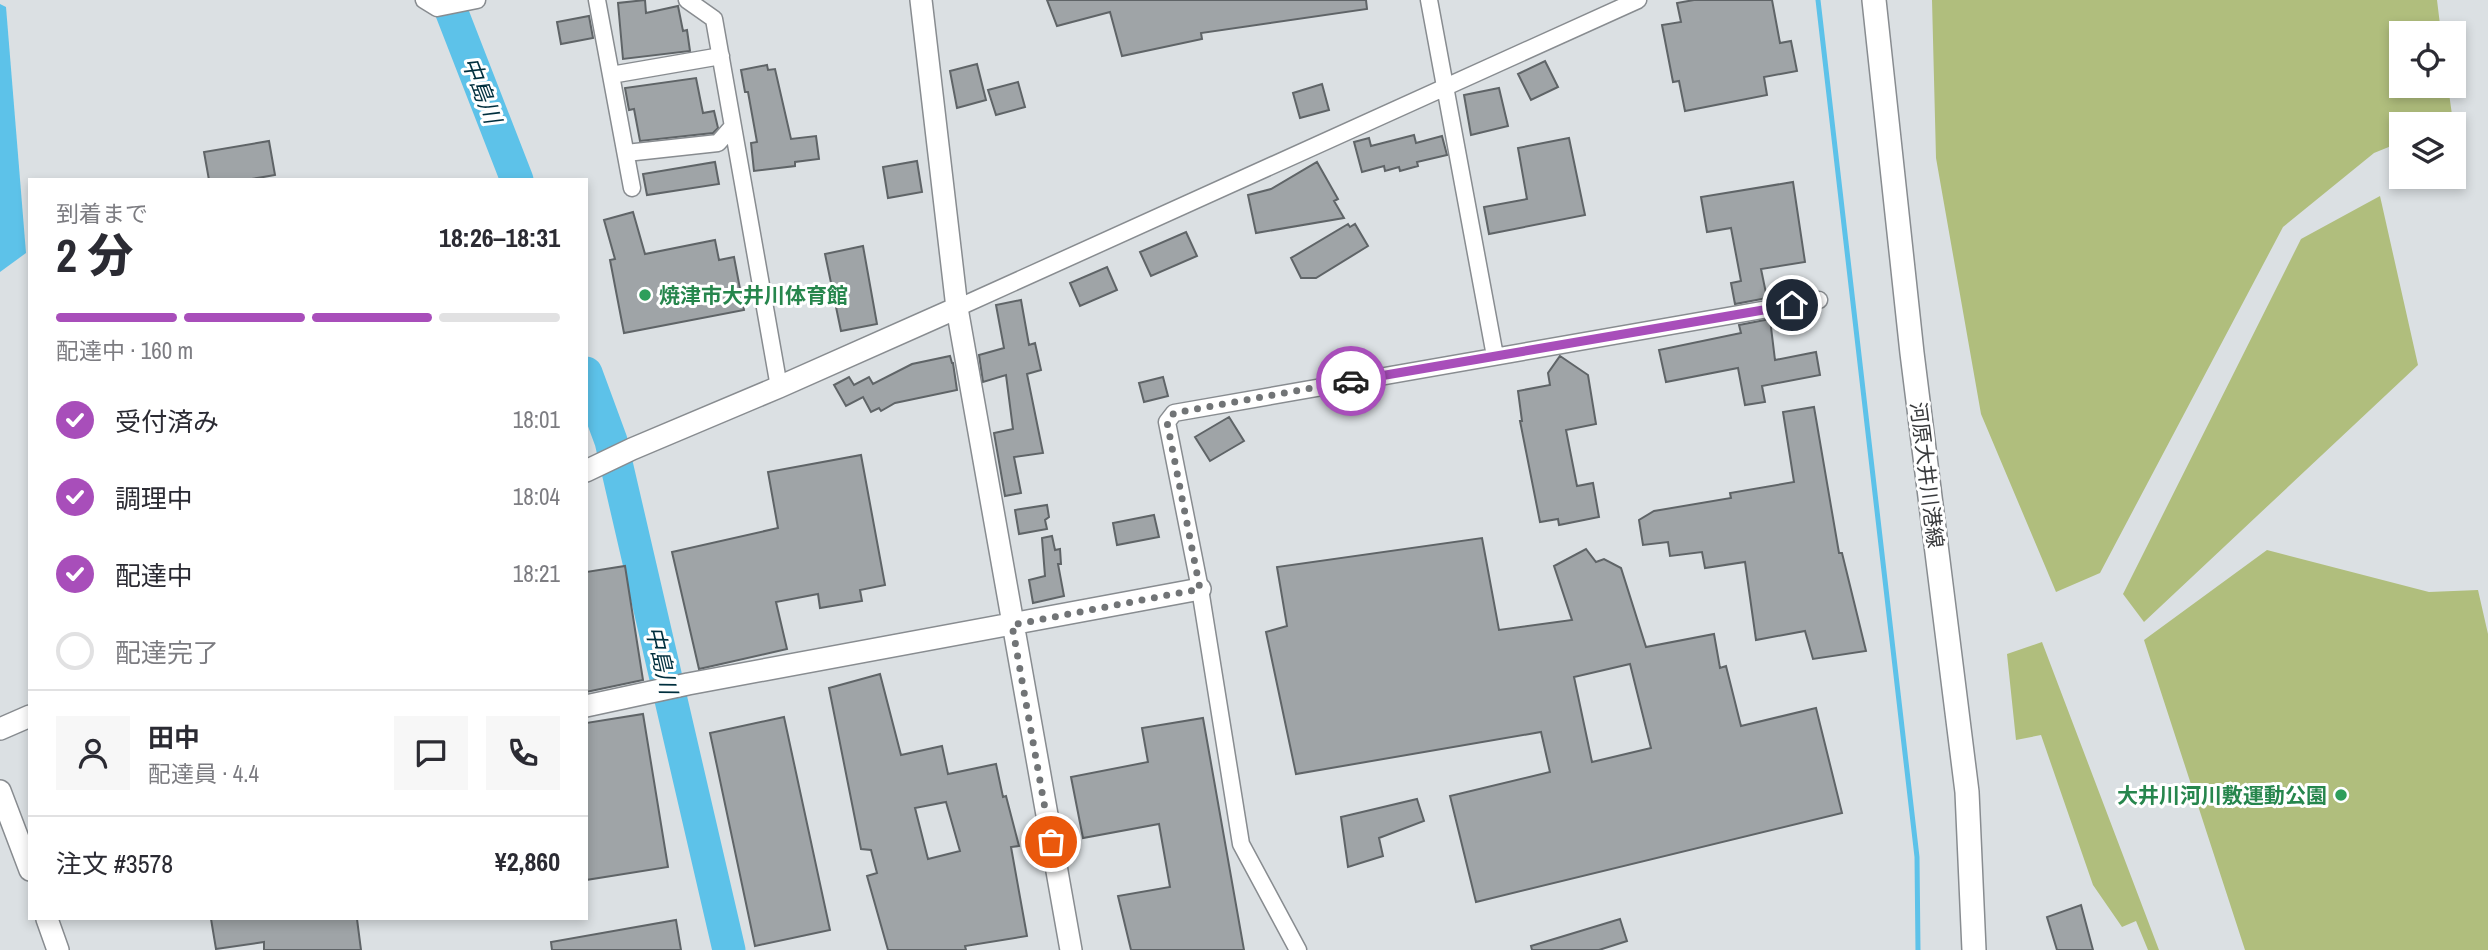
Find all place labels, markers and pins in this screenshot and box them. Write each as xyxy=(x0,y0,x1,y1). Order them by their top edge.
pin xyxy=(1762,275,1822,335)
place label: 焼津市大井川体育館 xyxy=(659,281,848,310)
marker: 焼津市大井川体育館 xyxy=(637,287,653,303)
place label: 大井川河川敷運動公園 xyxy=(2117,781,2327,810)
marker: 大井川河川敷運動公園 xyxy=(2333,787,2349,803)
pin xyxy=(1021,812,1081,872)

